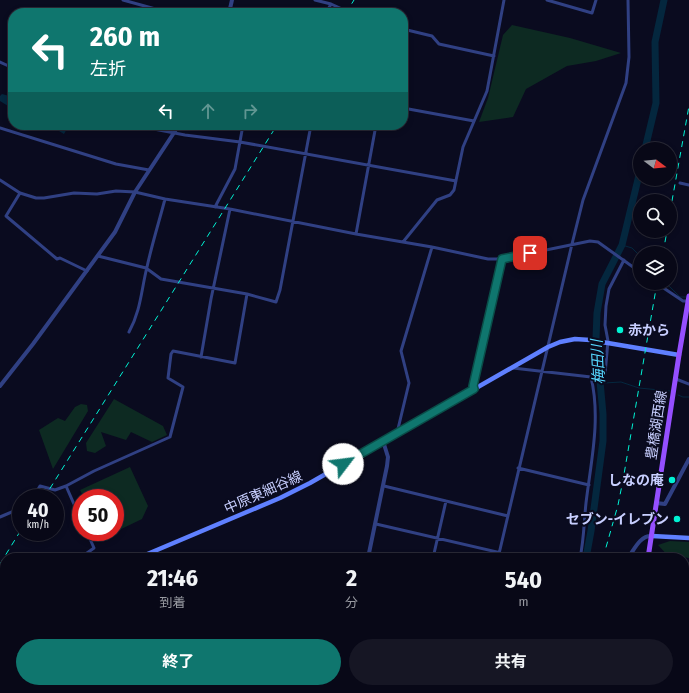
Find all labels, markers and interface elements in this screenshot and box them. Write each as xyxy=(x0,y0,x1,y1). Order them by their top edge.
text: 260 m xyxy=(90,20,160,53)
icon: left xyxy=(24,24,76,76)
text: 左折 xyxy=(90,58,126,80)
icon: left xyxy=(155,100,177,122)
icon: ahead xyxy=(197,100,219,122)
icon: right xyxy=(239,100,261,122)
north arrow xyxy=(633,142,677,186)
map controls xyxy=(633,142,677,290)
button: search xyxy=(633,194,677,238)
pin xyxy=(513,236,547,270)
icon: arrive xyxy=(519,242,541,264)
button: layers xyxy=(633,246,677,290)
place label: 赤から xyxy=(628,322,670,339)
marker: 赤から xyxy=(615,325,625,335)
water label: 梅田川 xyxy=(588,337,608,385)
street label: 豊橋湖西線 xyxy=(643,389,670,461)
position arrow xyxy=(322,443,364,485)
street label: 中原東細谷線 xyxy=(221,468,305,517)
place label: しなの庵 xyxy=(608,472,664,489)
marker: しなの庵 xyxy=(667,475,677,485)
speed limit sign: 50 xyxy=(72,489,124,541)
text: 40 xyxy=(27,498,49,522)
place label: セブン-イレブン xyxy=(566,511,669,528)
marker: セブン-イレブン xyxy=(672,514,682,524)
text: km/h xyxy=(27,519,49,531)
text: 21:46 xyxy=(147,564,198,592)
text: 2 xyxy=(346,564,357,592)
text: 540 xyxy=(505,566,542,594)
text: m xyxy=(518,594,528,609)
text: 到着 xyxy=(159,595,185,610)
text: 分 xyxy=(345,595,358,610)
button: 終了 xyxy=(16,639,341,685)
button: 共有 xyxy=(349,639,673,685)

